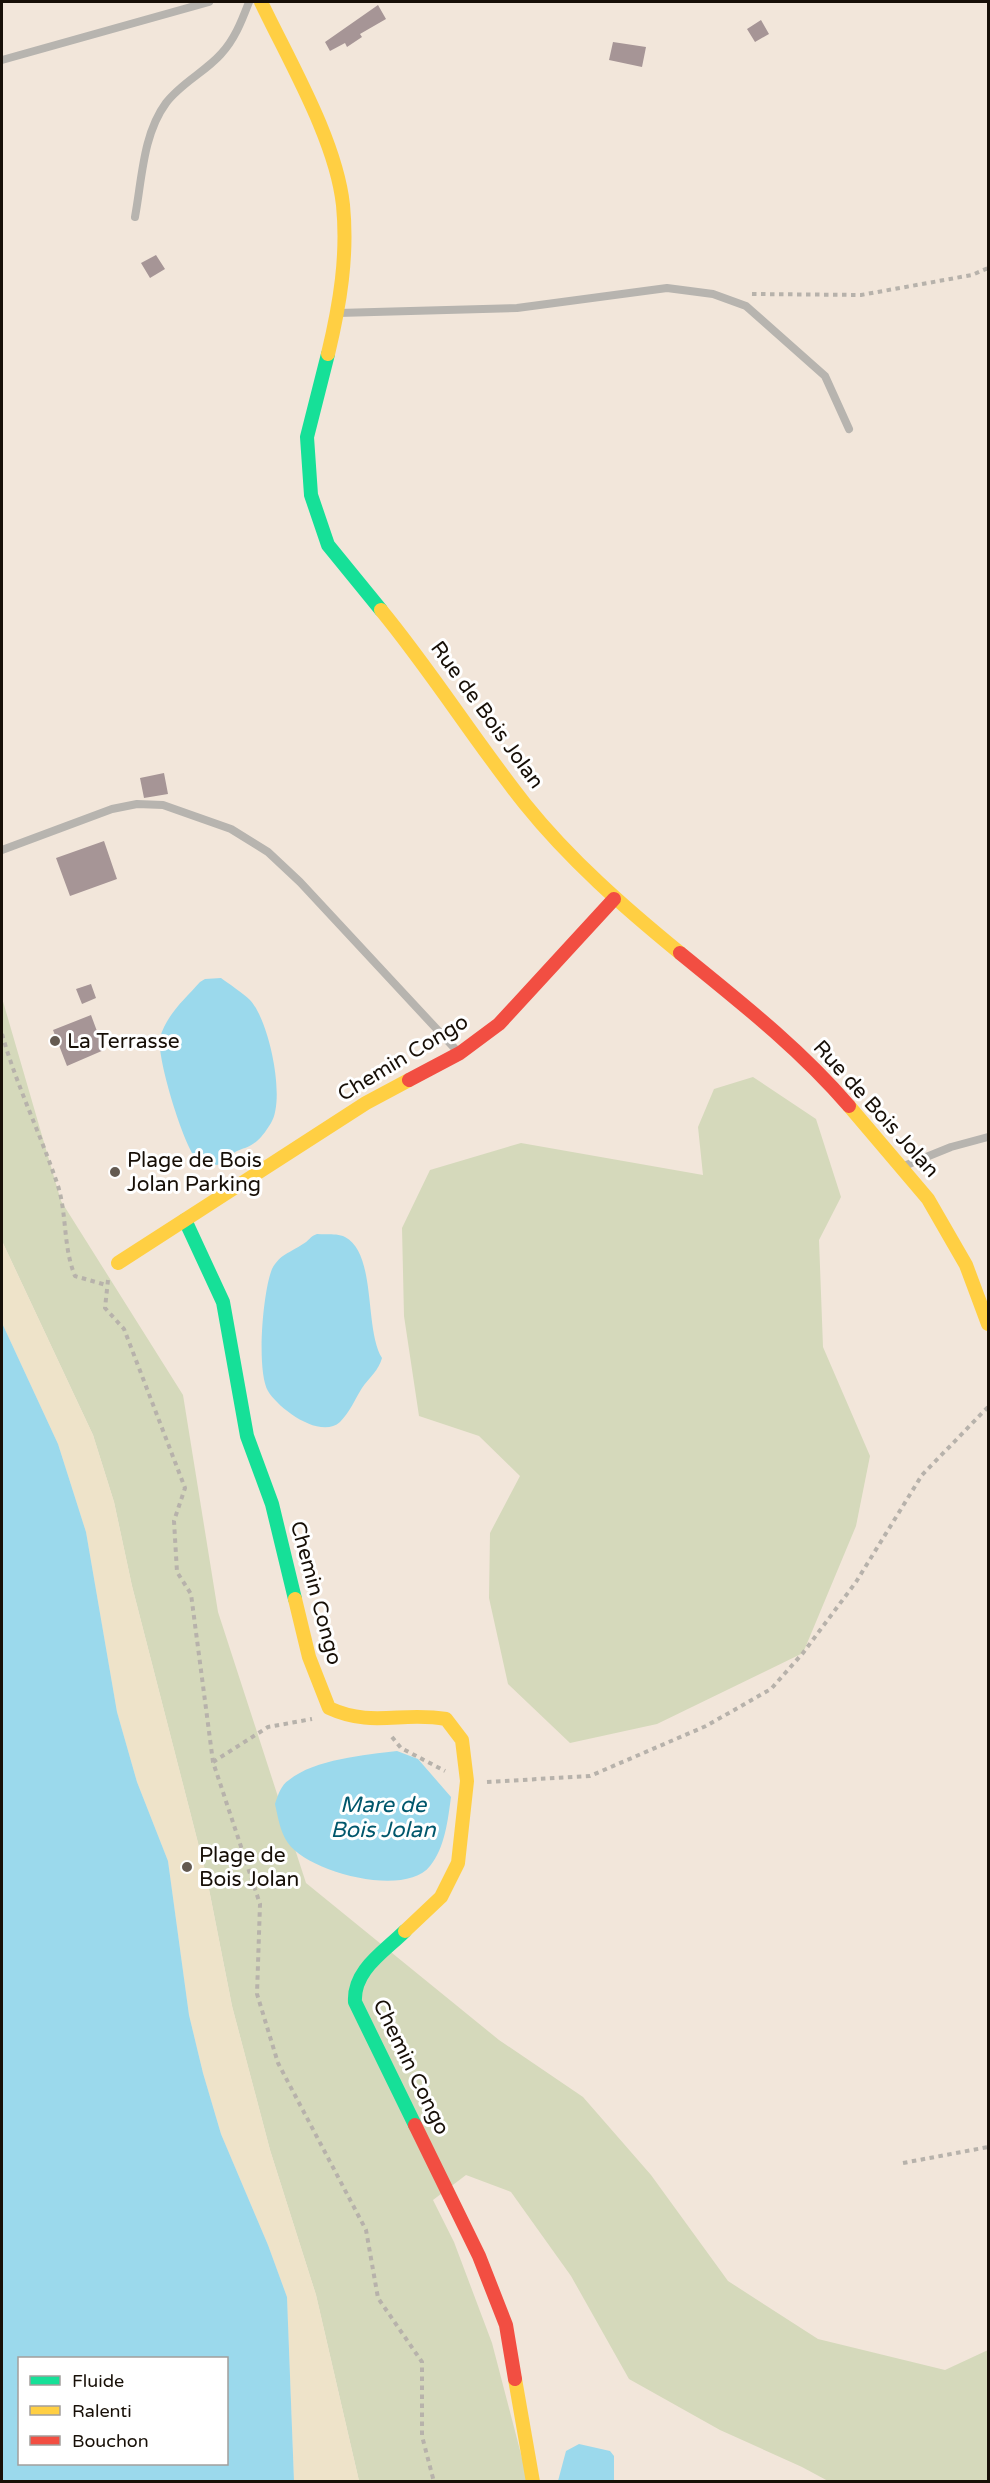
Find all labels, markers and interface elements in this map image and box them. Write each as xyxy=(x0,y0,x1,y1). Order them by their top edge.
street label: Rue de Bois Jolan xyxy=(425,636,549,794)
street label: Chemin Congo xyxy=(333,1009,473,1107)
place label: La Terrasse xyxy=(67,1029,180,1054)
marker: La Terrasse xyxy=(48,1034,62,1048)
street label: Rue de Bois Jolan xyxy=(808,1035,944,1183)
place label: Plage de Bois Jolan Parking xyxy=(127,1148,262,1197)
marker: Plage de Bois Jolan Parking xyxy=(108,1165,122,1179)
street label: Chemin Congo xyxy=(285,1518,347,1668)
water label: Mare de Bois Jolan xyxy=(330,1792,436,1843)
place label: Plage de Bois Jolan xyxy=(199,1843,299,1892)
marker: Plage de Bois Jolan xyxy=(180,1860,194,1874)
street label: Chemin Congo xyxy=(367,1995,455,2139)
legend xyxy=(18,2357,228,2465)
text: Fluide xyxy=(72,2370,124,2392)
text: Ralenti xyxy=(72,2400,132,2422)
text: Bouchon xyxy=(72,2430,149,2452)

